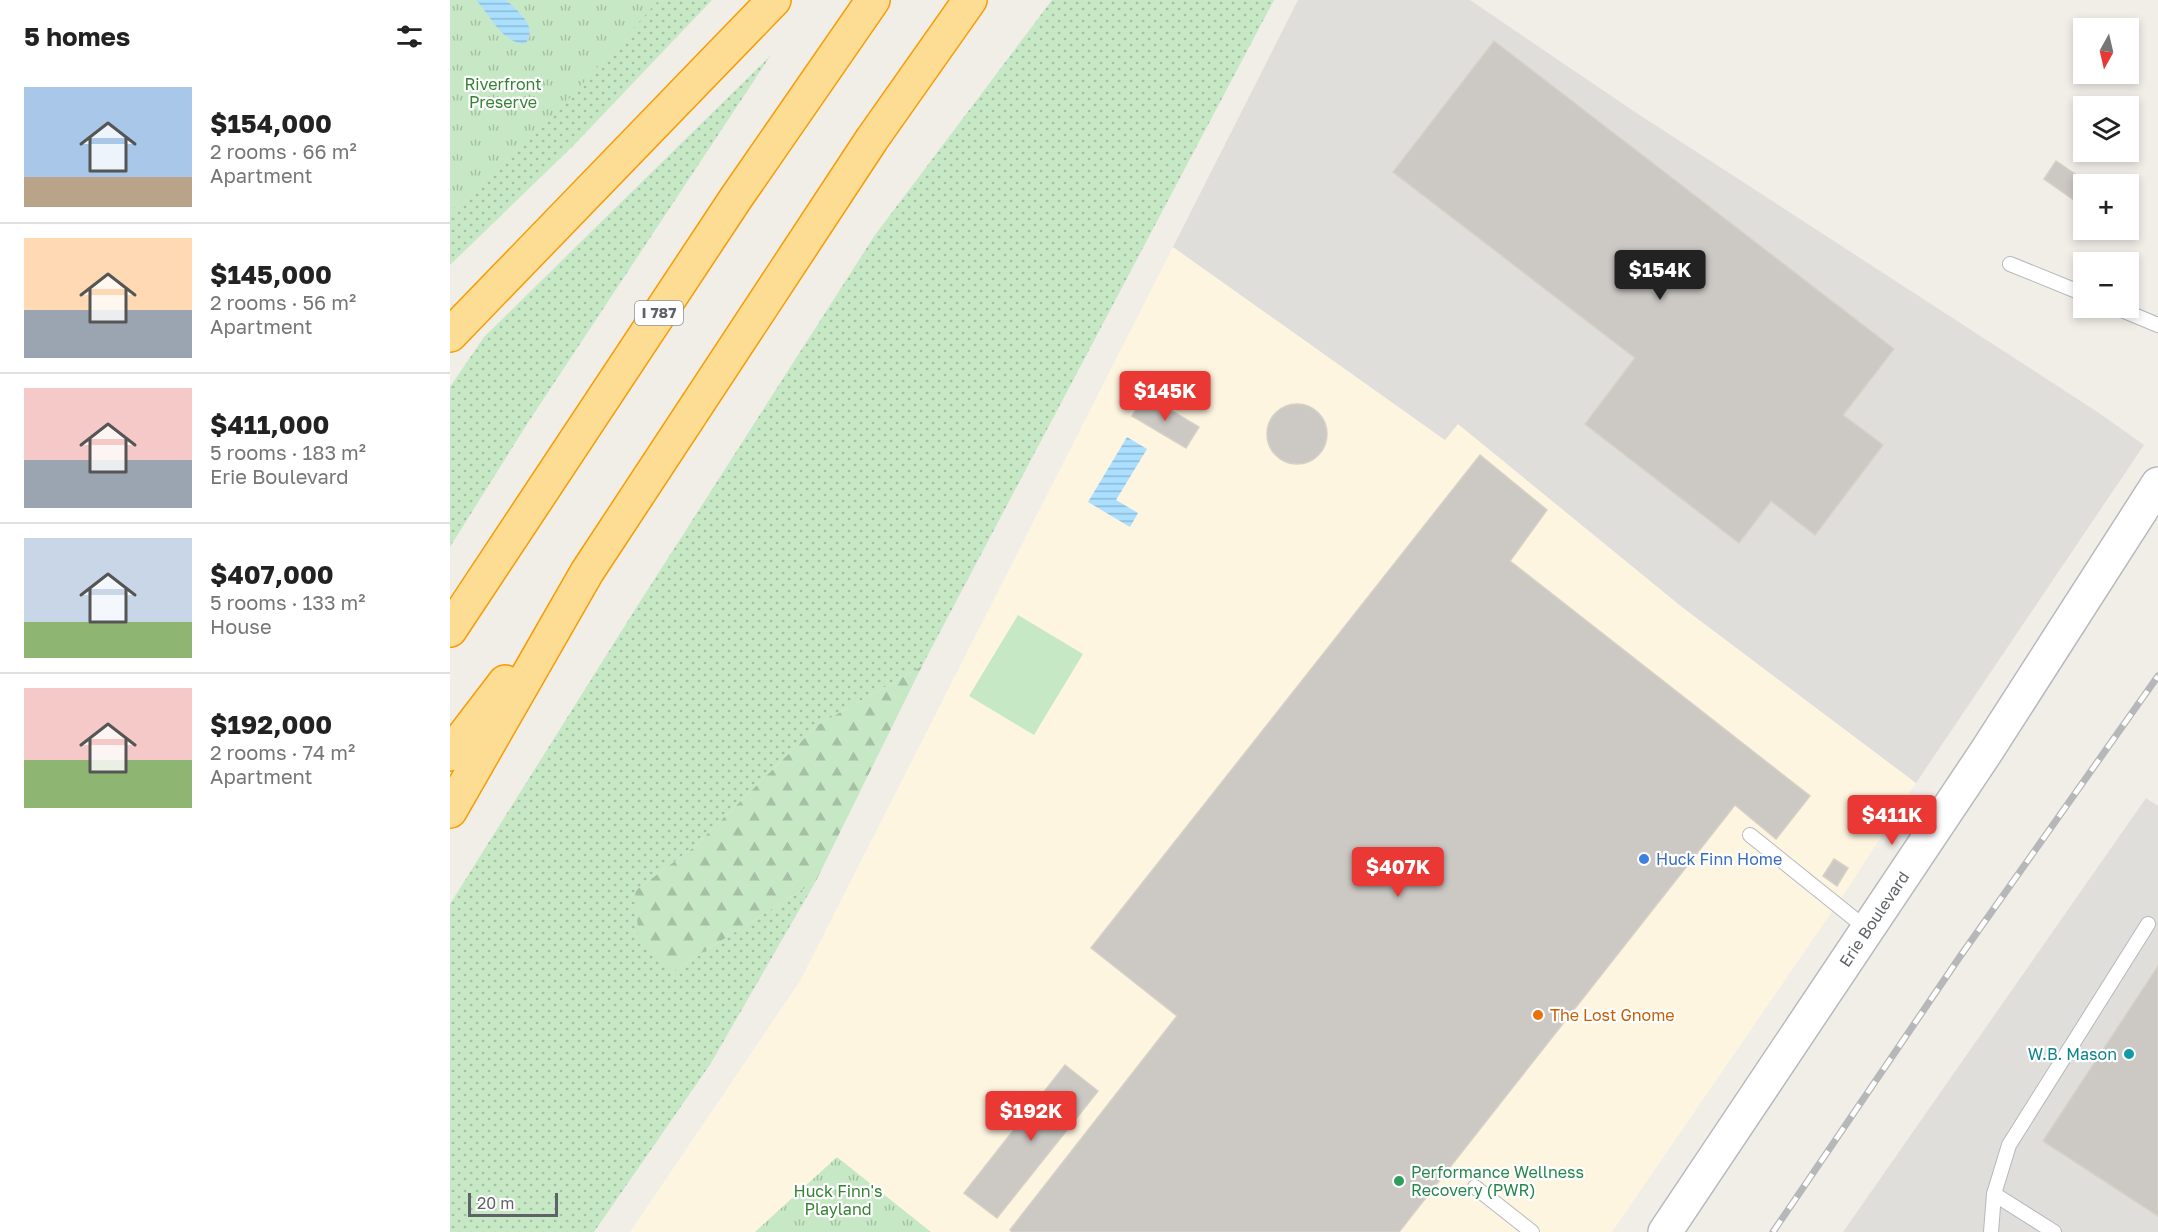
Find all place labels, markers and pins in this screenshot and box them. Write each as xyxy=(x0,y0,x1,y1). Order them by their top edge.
pin: $154K xyxy=(1618,250,1702,301)
pin: $145K xyxy=(1123,371,1207,422)
pin: $411K xyxy=(1850,795,1934,846)
pin: $407K xyxy=(1356,847,1440,898)
place label: Huck Finn Home xyxy=(1656,849,1782,869)
marker: Huck Finn Home xyxy=(1637,852,1651,866)
place label: The Lost Gnome xyxy=(1550,1005,1675,1025)
marker: The Lost Gnome xyxy=(1531,1008,1545,1022)
place label: W.B. Mason xyxy=(2028,1044,2117,1064)
marker: W.B. Mason xyxy=(2122,1047,2136,1061)
pin: $192K xyxy=(989,1091,1073,1142)
place label: Performance Wellness Recovery (PWR) xyxy=(1411,1162,1584,1200)
marker: Performance Wellness Recovery (PWR) xyxy=(1392,1174,1406,1188)

